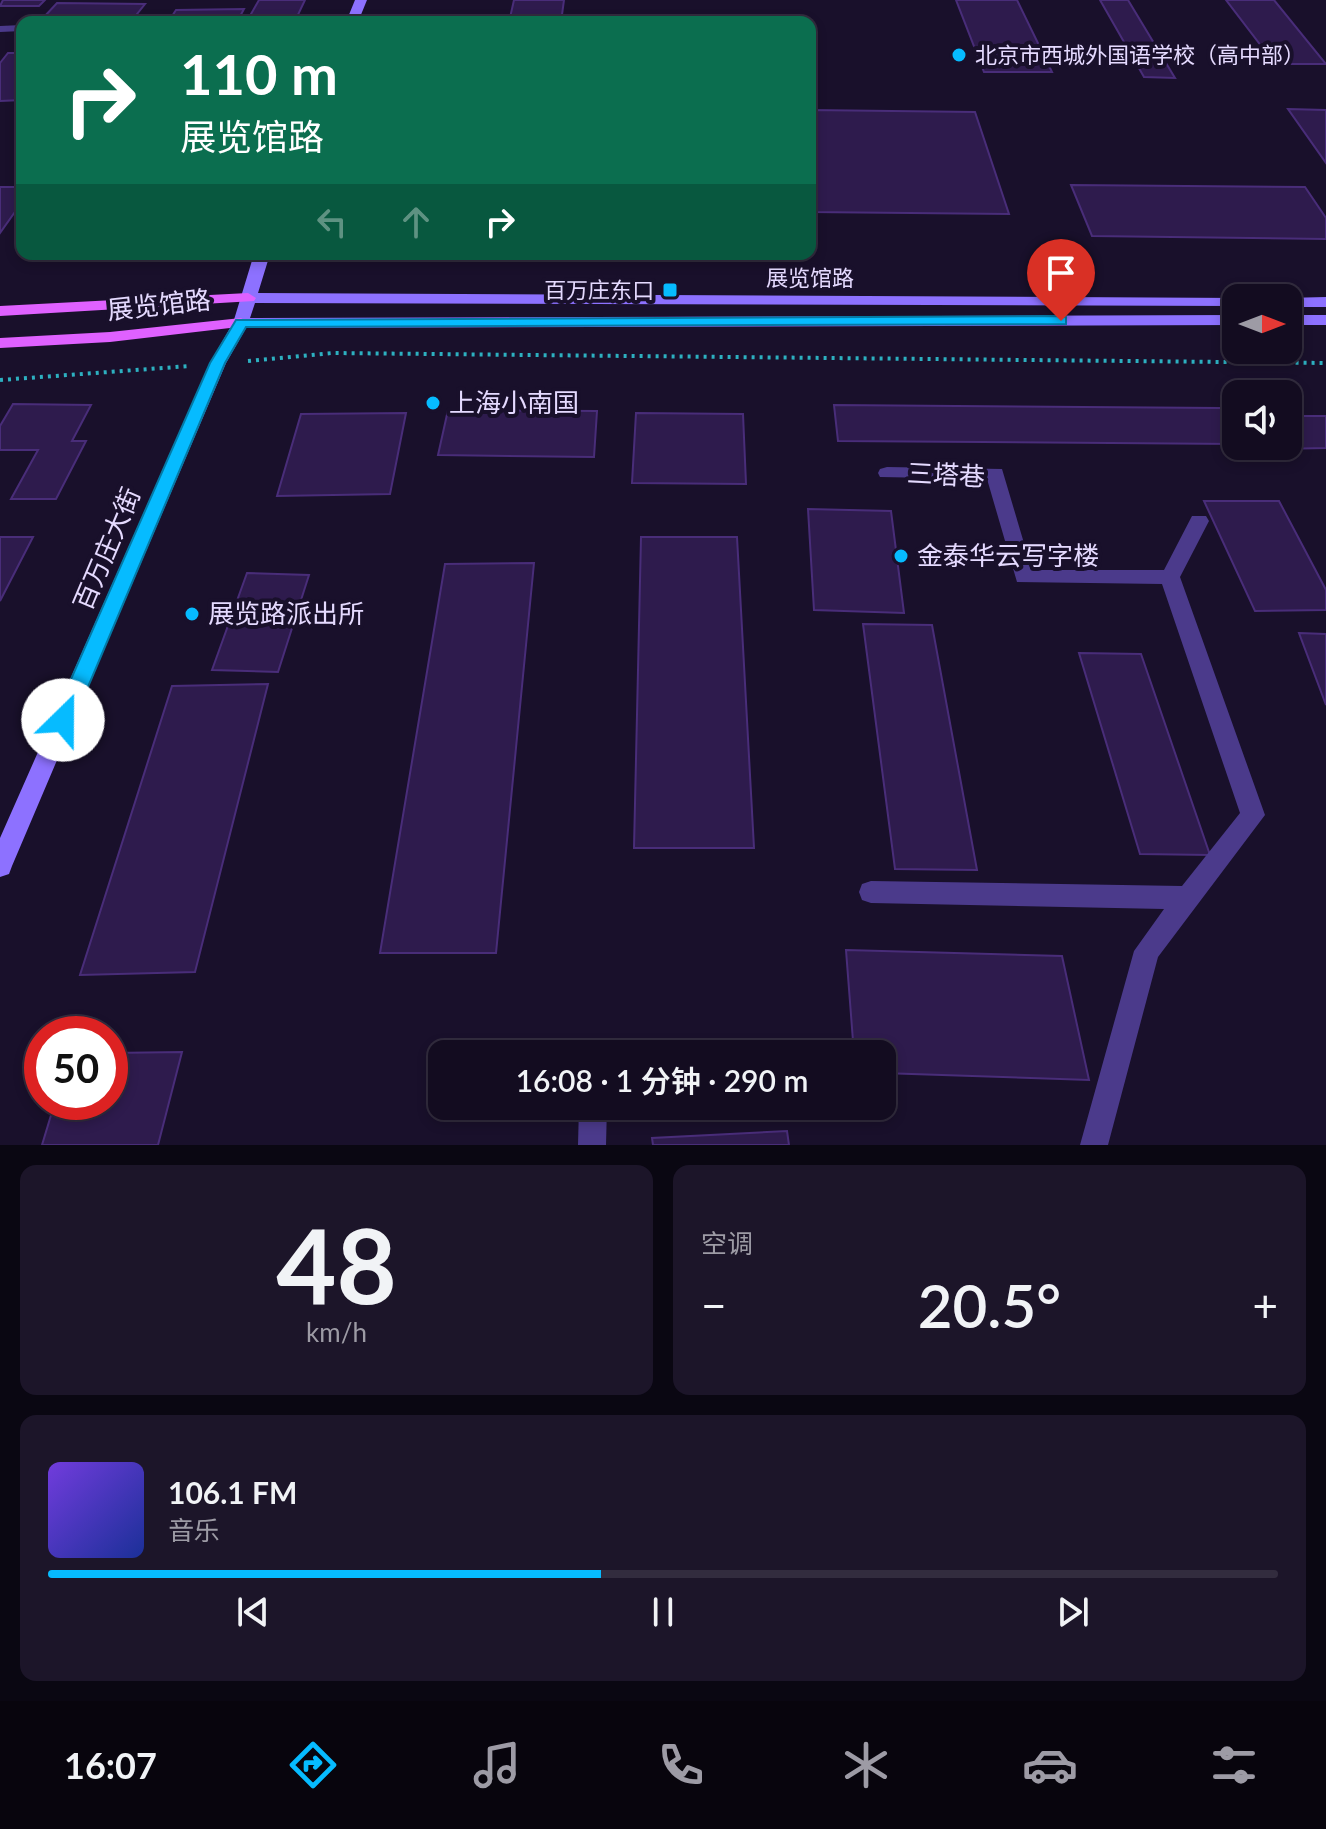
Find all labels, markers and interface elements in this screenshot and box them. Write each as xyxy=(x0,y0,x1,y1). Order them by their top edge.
text: 110 m xyxy=(180,40,338,107)
place label: 北京市西城外国语学校（高中部） xyxy=(975,41,1305,68)
marker: 北京市西城外国语学校（高中部） xyxy=(950,46,968,64)
icon: right xyxy=(48,48,152,152)
text: 展览馆路 xyxy=(180,114,324,158)
icon: left xyxy=(310,200,354,244)
icon: ahead xyxy=(394,200,438,244)
icon: right xyxy=(478,200,522,244)
pin xyxy=(1027,239,1095,321)
icon: arrive xyxy=(1039,251,1083,295)
street label: 展览馆路 xyxy=(766,264,854,291)
place label: 百万庄东口 xyxy=(544,276,654,303)
marker: 百万庄东口 xyxy=(661,281,679,299)
street label: 展览馆路 xyxy=(106,283,212,325)
north arrow xyxy=(1222,284,1302,364)
map controls xyxy=(1222,284,1302,460)
button: sound xyxy=(1222,380,1302,460)
place label: 上海小南国 xyxy=(449,386,579,418)
marker: 上海小南国 xyxy=(424,394,442,412)
street label: 三塔巷 xyxy=(906,456,986,492)
street label: 百万庄大街 xyxy=(66,483,146,615)
place label: 金泰华云写字楼 xyxy=(917,539,1099,571)
marker: 金泰华云写字楼 xyxy=(892,547,910,565)
place label: 展览路派出所 xyxy=(208,597,364,629)
marker: 展览路派出所 xyxy=(183,605,201,623)
position arrow xyxy=(21,678,105,762)
speed limit sign: 50 xyxy=(24,1016,128,1120)
text: 16:08 · 1 分钟 · 290 m xyxy=(516,1062,808,1098)
text: 48 xyxy=(276,1201,397,1326)
text: 空调 xyxy=(701,1227,753,1259)
text: 20.5° xyxy=(918,1269,1061,1341)
text: − xyxy=(701,1279,727,1331)
text: + xyxy=(1252,1279,1278,1331)
text: km/h xyxy=(306,1316,367,1348)
text: 106.1 FM xyxy=(168,1474,297,1510)
text: 音乐 xyxy=(168,1514,220,1546)
icon: previous xyxy=(231,1590,275,1634)
icon: pause xyxy=(641,1590,685,1634)
icon: next xyxy=(1051,1590,1095,1634)
icon: directions xyxy=(285,1737,341,1793)
icon: music xyxy=(469,1737,525,1793)
icon: phone xyxy=(653,1737,709,1793)
icon: climate xyxy=(838,1737,894,1793)
icon: car xyxy=(1022,1737,1078,1793)
icon: filters xyxy=(1206,1737,1262,1793)
text: 16:07 xyxy=(64,1743,157,1787)

